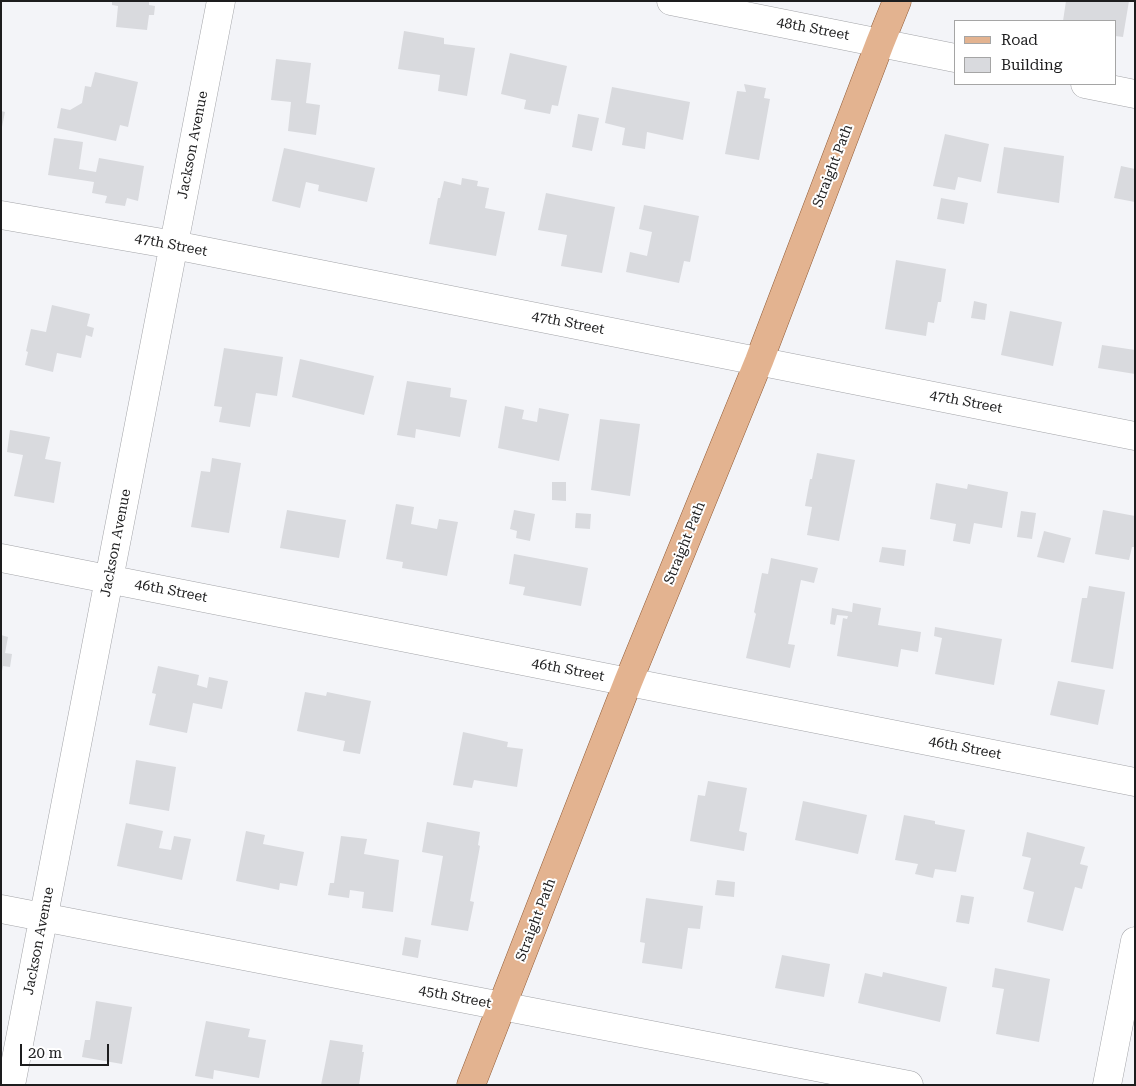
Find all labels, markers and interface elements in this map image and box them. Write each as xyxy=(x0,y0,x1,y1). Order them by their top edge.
street label: 48th Street xyxy=(775,14,851,44)
legend xyxy=(954,20,1116,85)
text: Road xyxy=(1001,31,1038,49)
text: Building xyxy=(1001,56,1062,74)
street label: Jackson Avenue xyxy=(174,90,212,200)
street label: Straight Path xyxy=(809,122,857,210)
street label: 47th Street xyxy=(133,230,209,260)
street label: 47th Street xyxy=(530,308,606,338)
street label: 47th Street xyxy=(928,387,1004,417)
street label: Jackson Avenue xyxy=(97,488,135,598)
street label: Straight Path xyxy=(661,499,709,587)
street label: 46th Street xyxy=(133,576,209,606)
street label: 46th Street xyxy=(530,655,606,685)
street label: 46th Street xyxy=(927,733,1003,763)
street label: Straight Path xyxy=(512,876,560,964)
street label: Jackson Avenue xyxy=(20,886,58,996)
street label: 45th Street xyxy=(417,982,493,1012)
scale bar xyxy=(22,1034,111,1066)
text: 20 m xyxy=(28,1044,62,1062)

